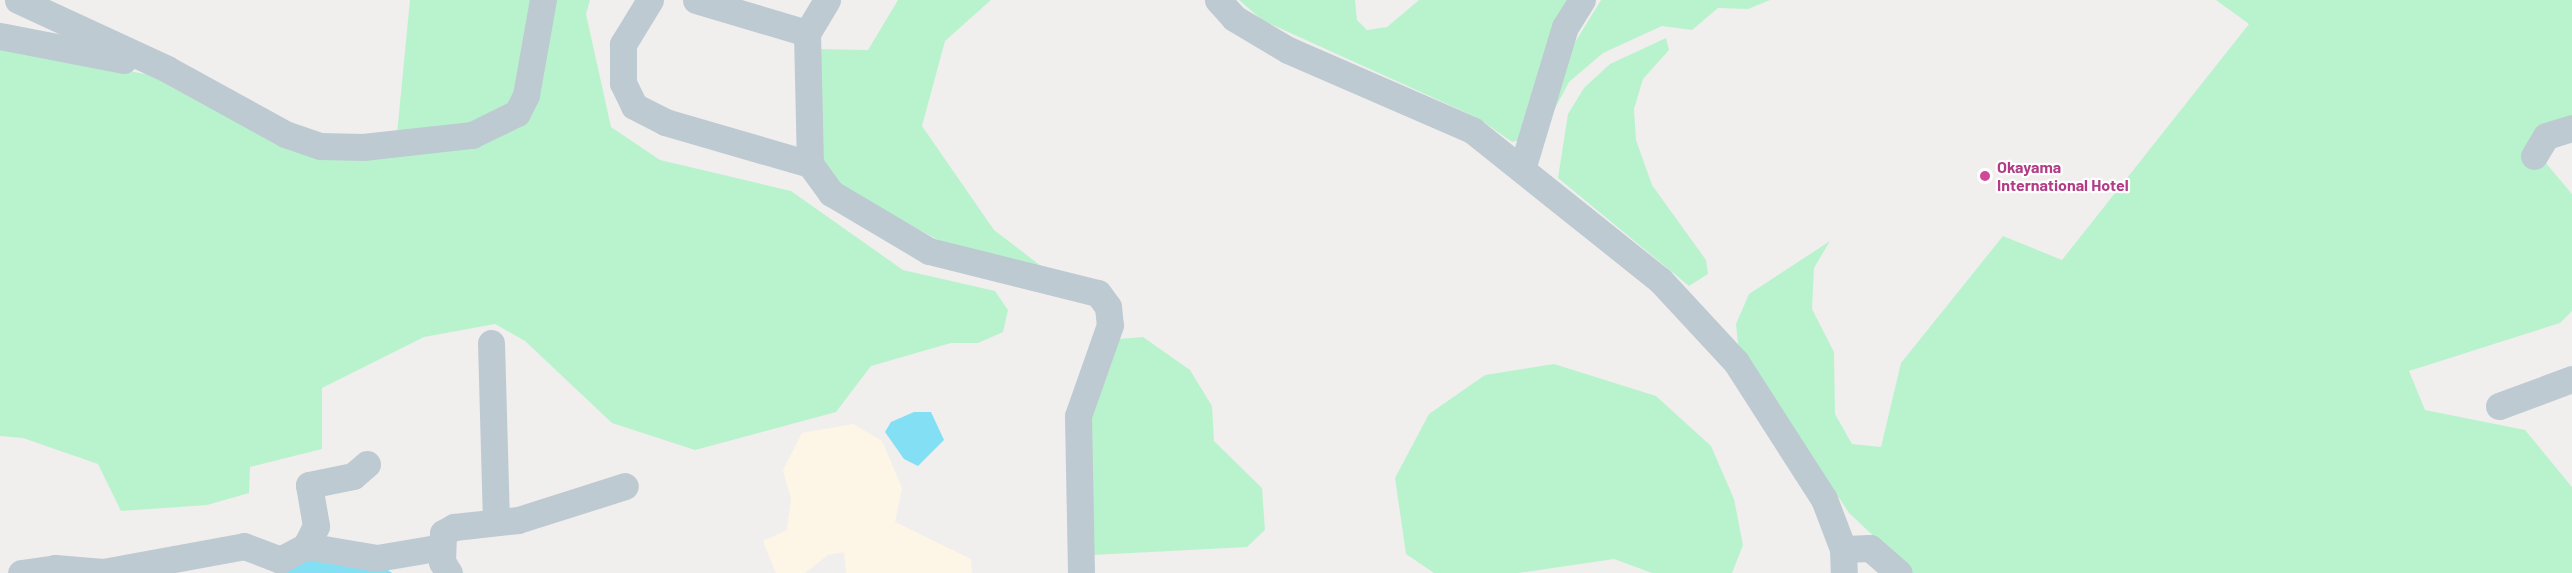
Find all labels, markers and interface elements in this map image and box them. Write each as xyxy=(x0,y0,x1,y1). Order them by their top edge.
place label: Okayama International Hotel xyxy=(1997,157,2129,195)
marker: Okayama International Hotel xyxy=(1978,169,1992,183)

